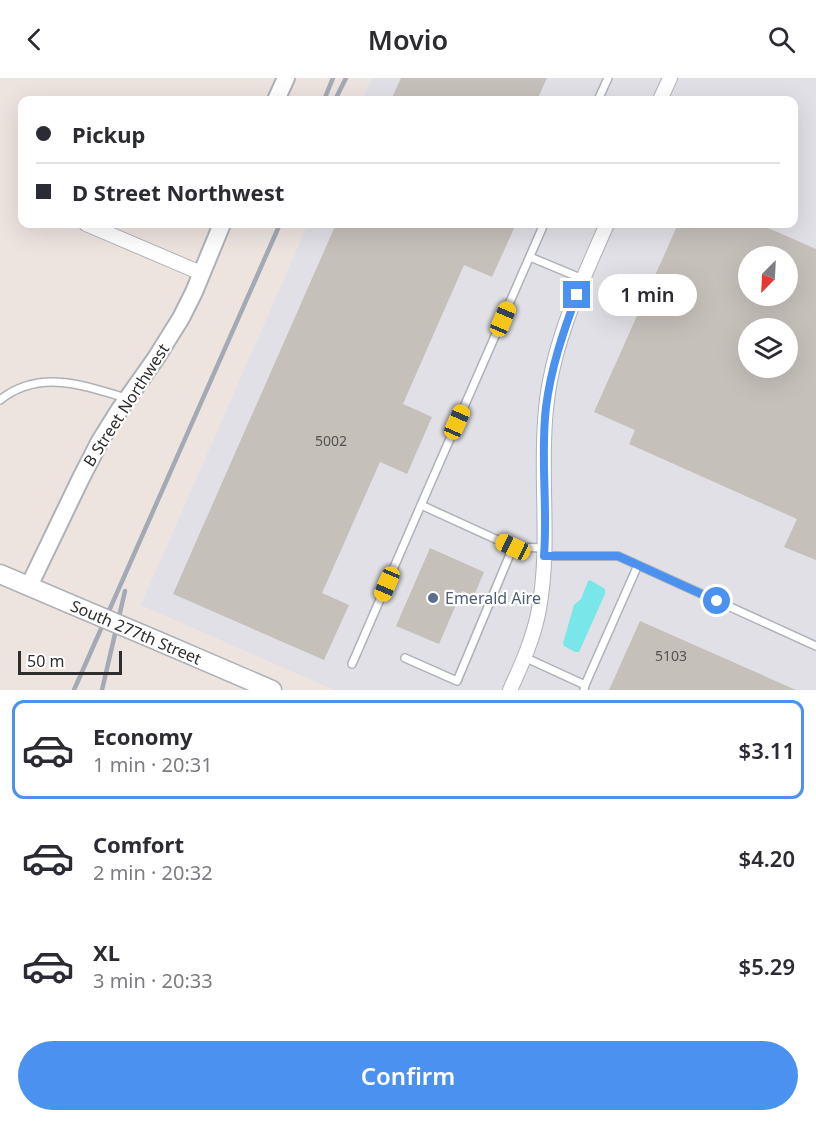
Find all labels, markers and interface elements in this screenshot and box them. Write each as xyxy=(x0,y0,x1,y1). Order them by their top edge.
text: Movio xyxy=(368,21,448,58)
icon: back xyxy=(18,23,51,56)
icon: search xyxy=(765,23,798,56)
text: Pickup xyxy=(72,119,145,149)
text: D Street Northwest xyxy=(72,177,284,207)
north arrow xyxy=(738,246,798,306)
map controls xyxy=(738,246,798,378)
callout: 1 min xyxy=(598,274,697,316)
route end xyxy=(563,281,590,308)
text: 1 min xyxy=(620,281,675,308)
car xyxy=(488,299,518,339)
button: layers xyxy=(738,318,798,378)
street label: B Street Northwest xyxy=(78,339,174,471)
car xyxy=(441,402,473,442)
house number: 5002 xyxy=(315,431,347,450)
car xyxy=(493,531,533,563)
car xyxy=(372,564,402,604)
place label: Emerald Aire xyxy=(445,587,541,609)
route start xyxy=(703,587,730,614)
marker: Emerald Aire xyxy=(426,591,440,605)
street label: South 277th Street xyxy=(67,594,205,670)
house number: 5103 xyxy=(655,646,687,665)
scale bar xyxy=(18,648,122,676)
text: 50 m xyxy=(27,650,64,672)
text: Economy xyxy=(93,721,192,751)
icon: car xyxy=(21,723,75,777)
text: $3.11 xyxy=(739,735,795,765)
text: 1 min · 20:31 xyxy=(93,751,213,778)
text: Comfort xyxy=(93,829,184,859)
icon: car xyxy=(21,831,75,885)
text: $4.20 xyxy=(739,843,795,873)
text: 2 min · 20:32 xyxy=(93,859,213,886)
text: XL xyxy=(93,937,120,967)
icon: car xyxy=(21,939,75,993)
text: $5.29 xyxy=(739,951,795,981)
text: 3 min · 20:33 xyxy=(93,967,213,994)
button: Confirm xyxy=(18,1041,798,1110)

